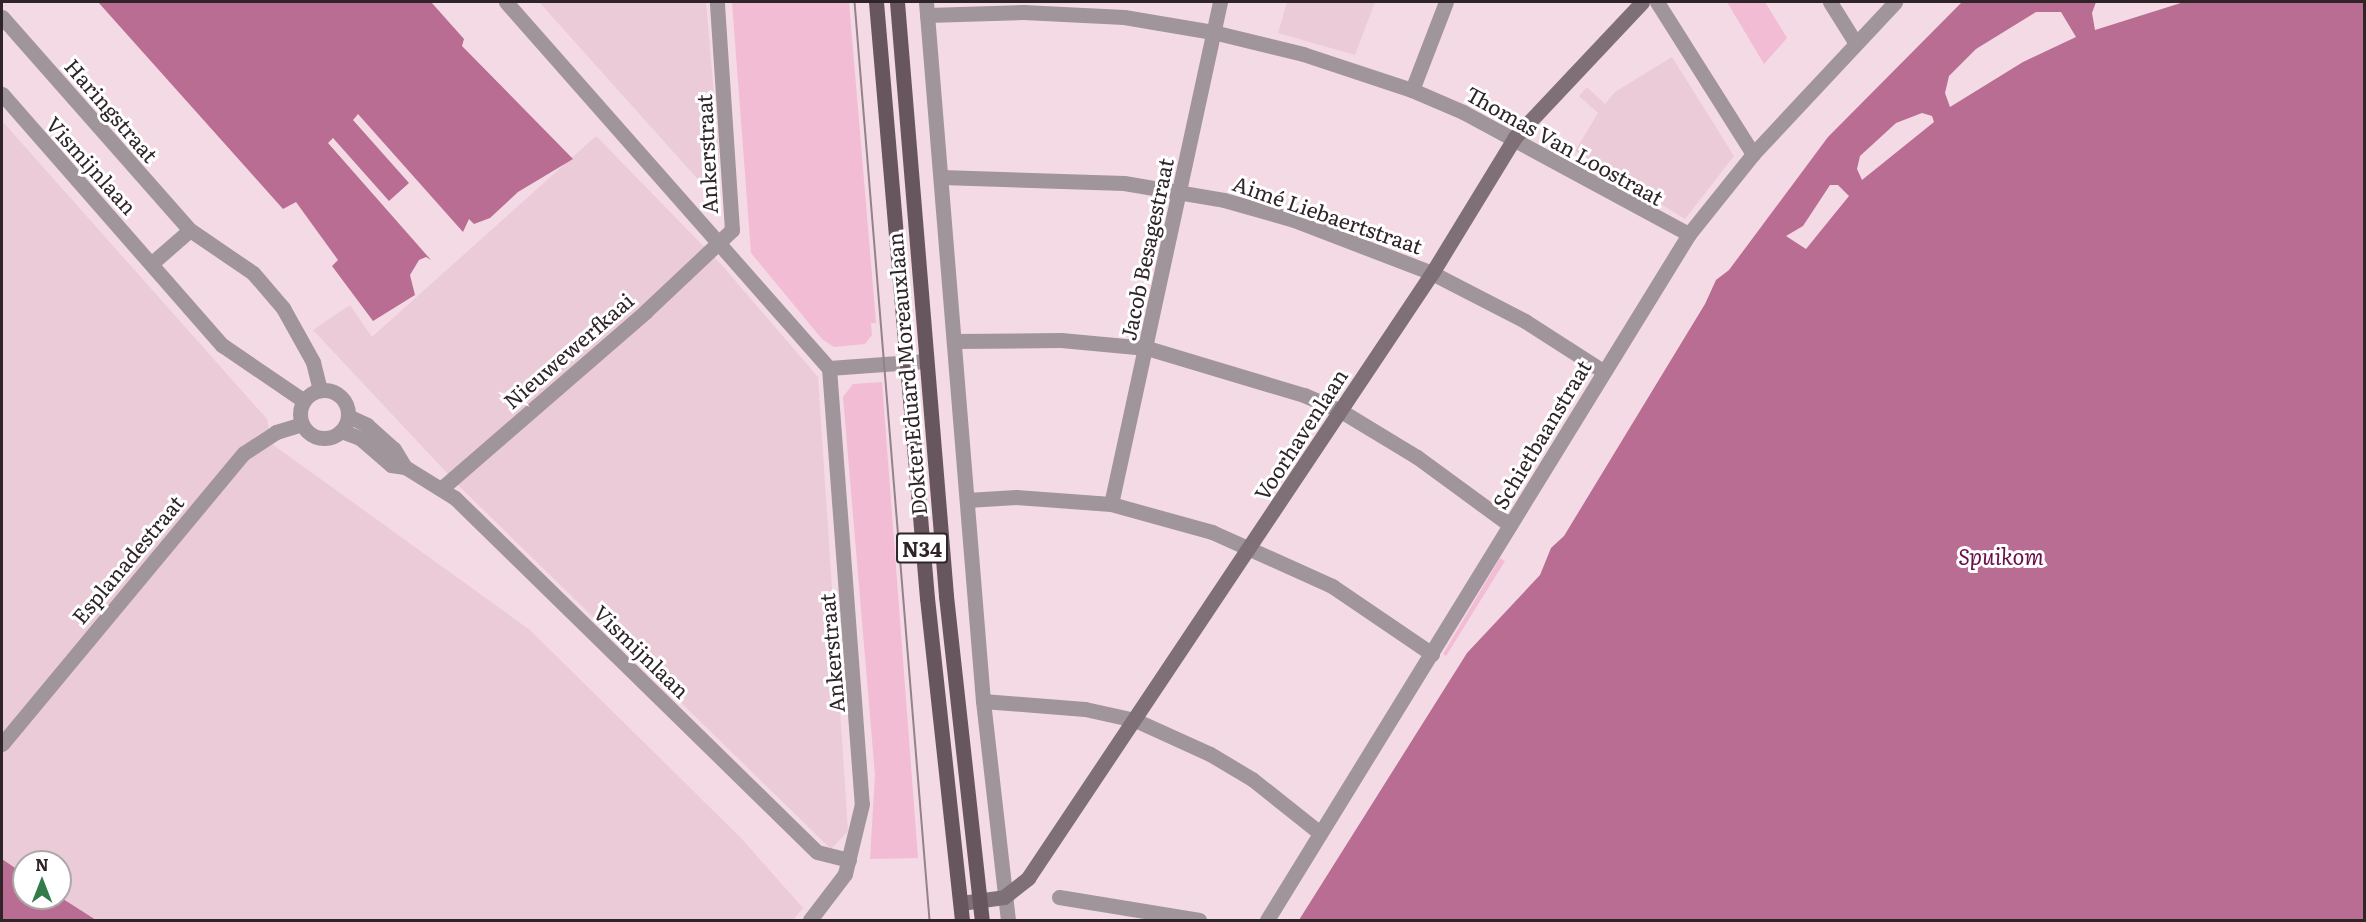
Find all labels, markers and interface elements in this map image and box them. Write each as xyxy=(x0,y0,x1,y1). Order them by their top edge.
street label: Haringstraat xyxy=(60,53,164,167)
street label: Thomas Van Loostraat xyxy=(1462,80,1668,210)
street label: Ankerstraat xyxy=(690,93,722,215)
street label: Vismijnlaan xyxy=(42,111,142,219)
street label: Jacob Besagestraat xyxy=(1114,155,1178,343)
street label: Aimé Liebaertstraat xyxy=(1230,170,1426,258)
street label: Dokter Eduard Moreauxlaan xyxy=(881,232,931,516)
street label: Nieuwewerfkaai xyxy=(498,287,638,413)
street label: Schietbaanstraat xyxy=(1487,355,1595,513)
street label: Voorhavenlaan xyxy=(1248,364,1352,504)
street label: Esplanadestraat xyxy=(66,490,188,628)
road number: N34 xyxy=(895,531,949,565)
water label: Spuikom xyxy=(1958,543,2044,569)
street label: Ankerstraat xyxy=(813,592,849,714)
street label: Vismijnlaan xyxy=(589,599,695,703)
north arrow xyxy=(12,850,72,910)
text: N xyxy=(35,852,49,876)

